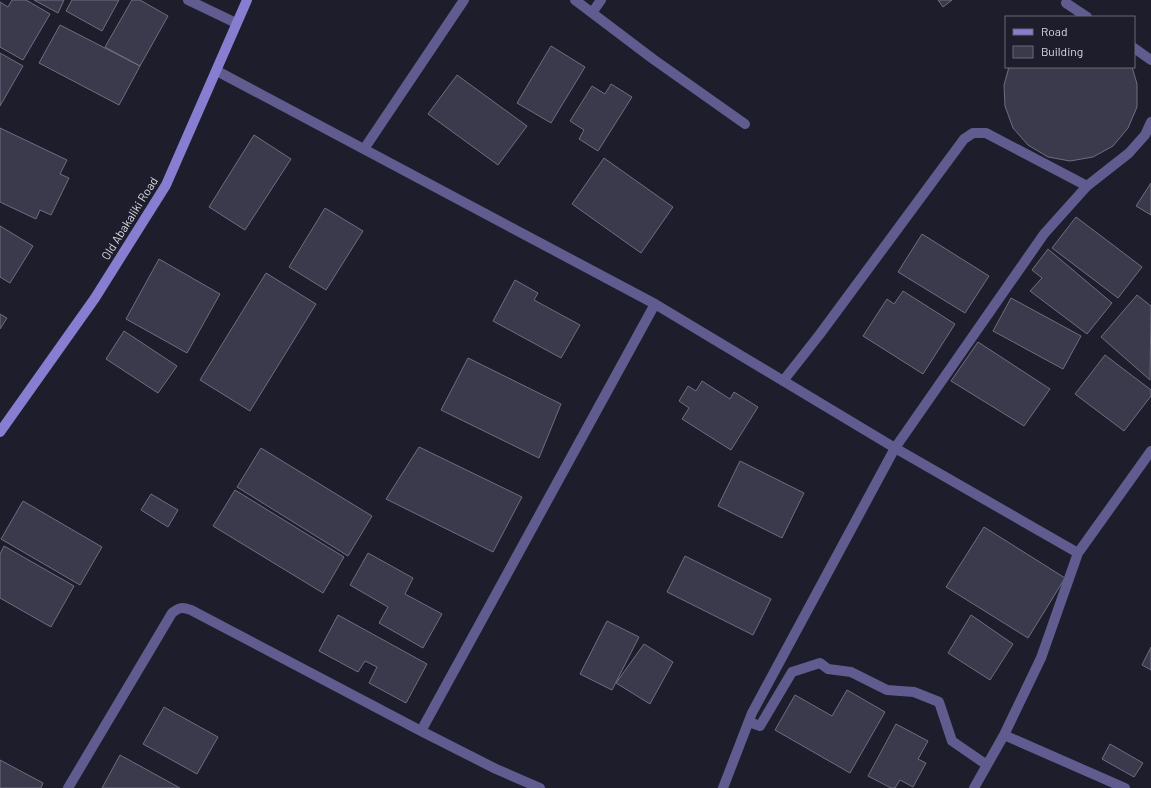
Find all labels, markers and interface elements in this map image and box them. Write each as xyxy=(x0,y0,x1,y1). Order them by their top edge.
legend xyxy=(1005,16,1135,68)
text: Road xyxy=(1041,24,1068,38)
text: Building xyxy=(1041,44,1083,58)
street label: Old Abakaliki Road xyxy=(98,174,160,262)

